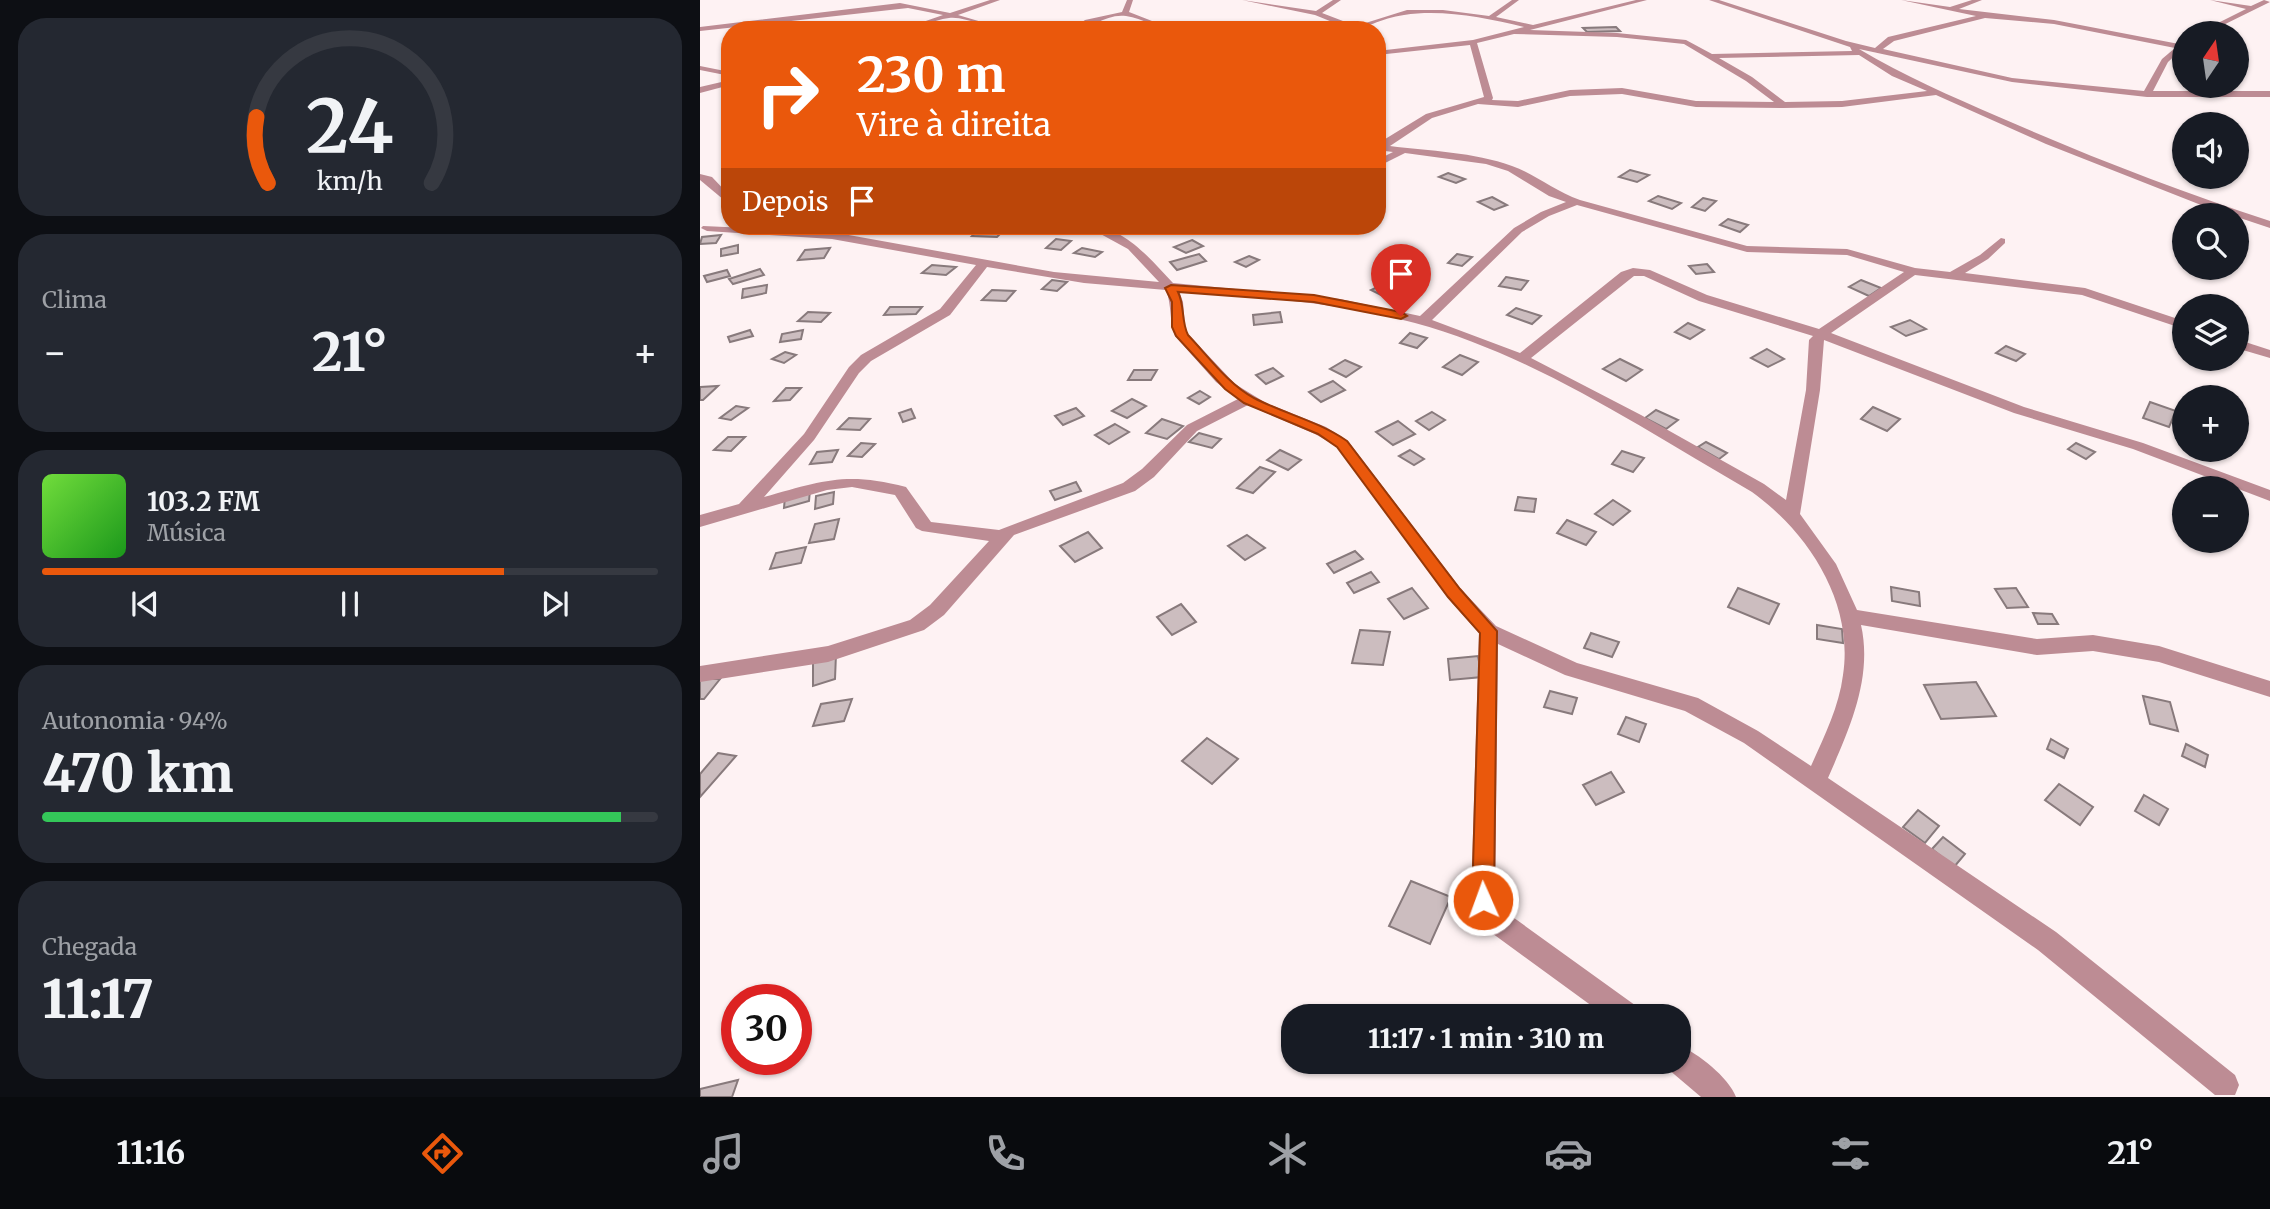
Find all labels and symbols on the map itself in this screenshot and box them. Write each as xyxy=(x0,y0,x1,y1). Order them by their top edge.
north arrow xyxy=(2172,21,2249,98)
pin xyxy=(1371,244,1431,316)
position arrow xyxy=(1446,863,1520,937)
speed limit sign: 30 xyxy=(721,984,812,1075)

